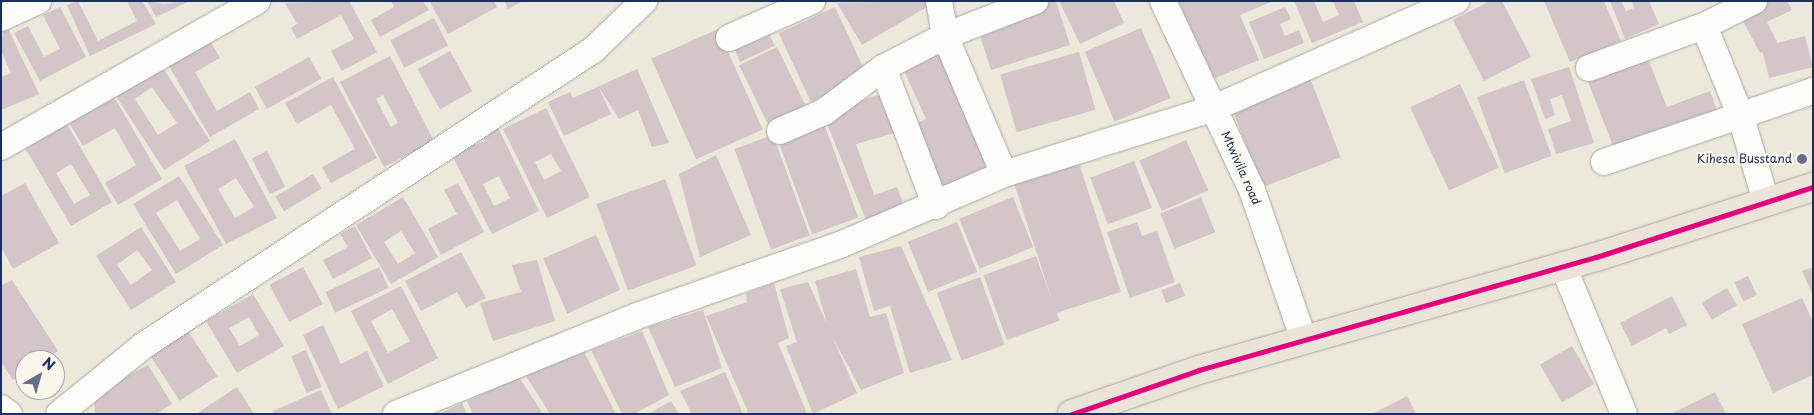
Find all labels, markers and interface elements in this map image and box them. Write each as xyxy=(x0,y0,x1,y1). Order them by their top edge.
street label: Mtwivila road xyxy=(1218,129,1264,207)
place label: Kihesa Busstand xyxy=(1697,152,1792,166)
marker: Kihesa Busstand xyxy=(1796,153,1808,165)
north arrow xyxy=(15,350,65,400)
text: N xyxy=(38,352,60,375)

